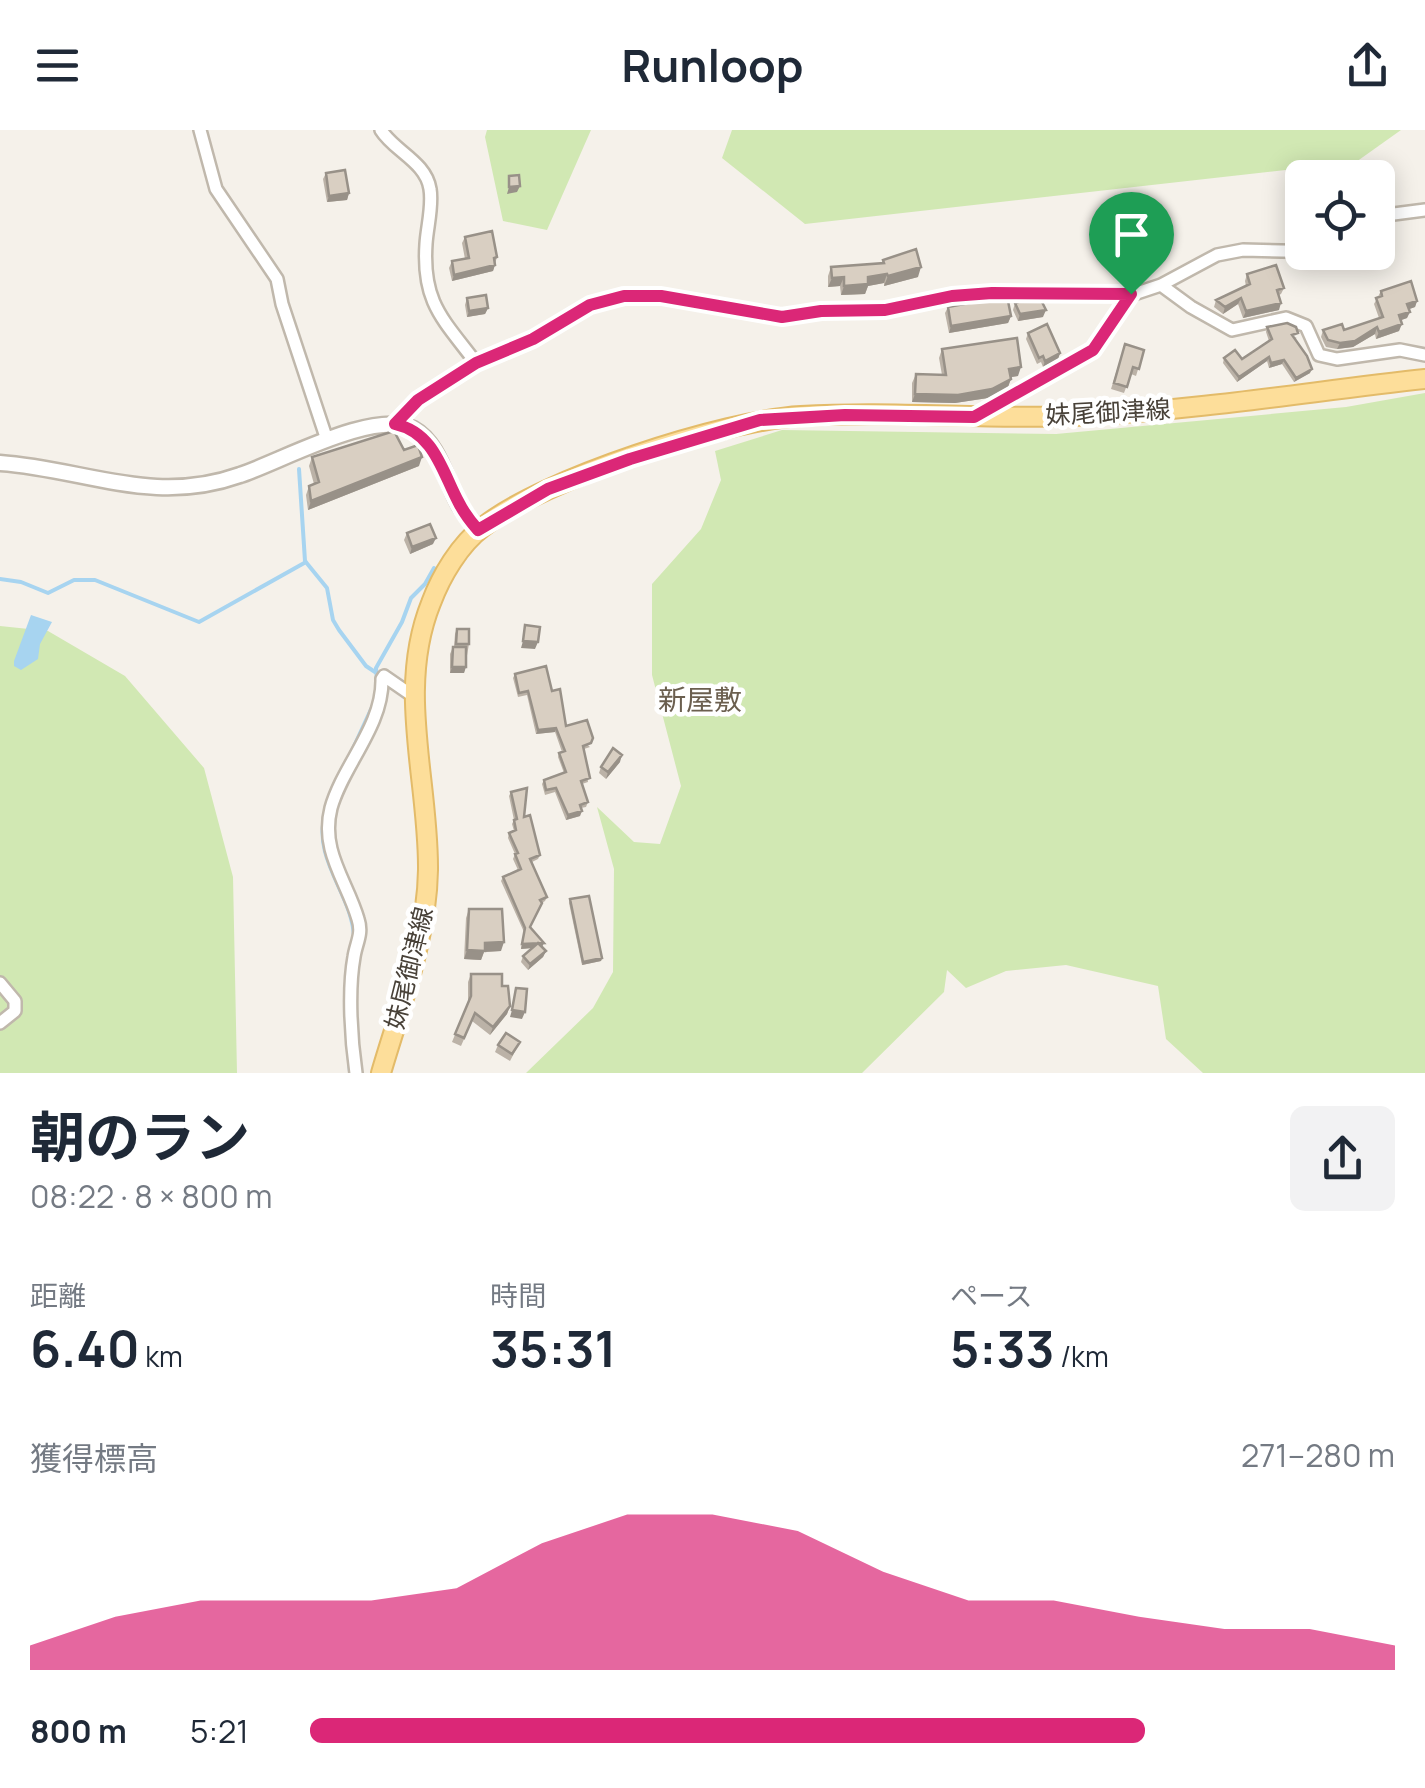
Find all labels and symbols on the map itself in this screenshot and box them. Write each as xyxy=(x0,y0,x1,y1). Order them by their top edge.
pin xyxy=(1089,192,1174,295)
street label: 妹尾御津線 xyxy=(1045,391,1171,432)
district label: 新屋敷 xyxy=(658,680,742,718)
street label: 妹尾御津線 xyxy=(376,903,441,1033)

